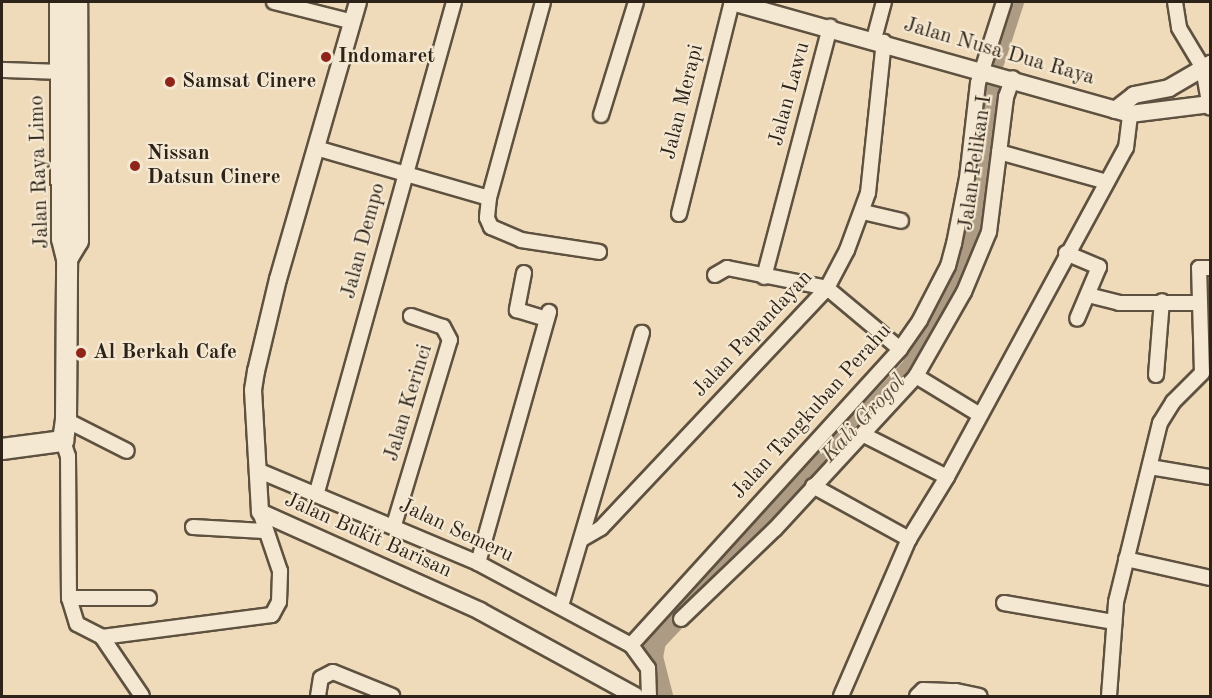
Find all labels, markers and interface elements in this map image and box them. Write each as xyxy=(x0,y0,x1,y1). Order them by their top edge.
street label: Jalan Nusa Dua Raya xyxy=(901,13,1097,91)
street label: Jalan Lawu xyxy=(764,39,816,149)
street label: Jalan Merapi xyxy=(657,42,709,162)
place label: Indomaret xyxy=(338,44,435,70)
marker: Indomaret xyxy=(319,50,333,64)
place label: Samsat Cinere xyxy=(182,69,316,95)
marker: Samsat Cinere xyxy=(163,75,177,89)
street label: Jalan Pelikan I xyxy=(954,94,998,232)
street label: Jalan Raya Limo xyxy=(25,95,55,249)
place label: Nissan Datsun Cinere xyxy=(147,141,281,191)
marker: Nissan Datsun Cinere xyxy=(128,159,142,173)
street label: Jalan Dempo xyxy=(336,180,392,302)
street label: Jalan Papandayan xyxy=(688,265,818,403)
street label: Jalan Tangkuban Perahu xyxy=(727,319,897,505)
place label: Al Berkah Cafe xyxy=(93,340,237,366)
street label: Jalan Kerinci xyxy=(379,341,439,465)
marker: Al Berkah Cafe xyxy=(74,346,88,360)
water label: Kali Grogol xyxy=(816,369,912,469)
street label: Jalan Bukit Barisan xyxy=(280,488,456,584)
street label: Jalan Semeru xyxy=(395,493,517,569)

